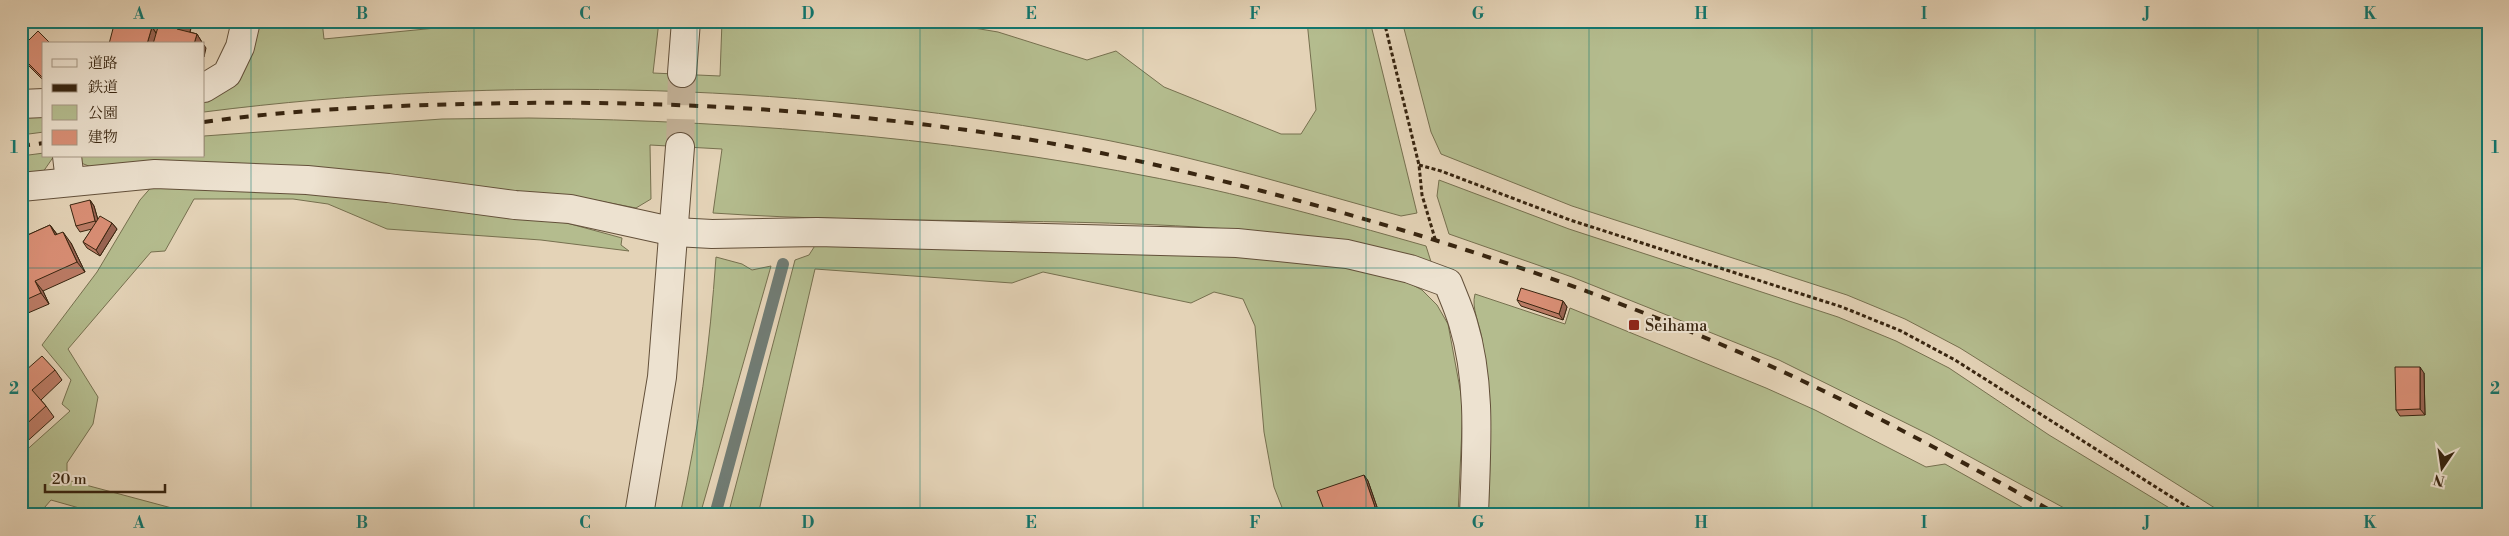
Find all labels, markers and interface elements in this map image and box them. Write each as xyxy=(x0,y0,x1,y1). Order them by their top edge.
text: A xyxy=(132,4,145,24)
text: B xyxy=(356,4,368,24)
text: C xyxy=(579,4,591,24)
text: D xyxy=(802,4,815,24)
text: E xyxy=(1025,4,1037,24)
text: F xyxy=(1249,4,1261,24)
text: G xyxy=(1472,4,1485,24)
text: H xyxy=(1694,4,1708,24)
text: I xyxy=(1921,4,1927,24)
text: J xyxy=(2142,4,2150,24)
text: K xyxy=(2364,4,2378,24)
legend xyxy=(42,42,205,158)
text: 道路 xyxy=(88,54,118,73)
text: 鉄道 xyxy=(88,78,118,97)
text: 公園 xyxy=(88,104,118,123)
text: 建物 xyxy=(88,128,118,147)
text: 1 xyxy=(10,138,18,158)
text: 1 xyxy=(2491,138,2499,158)
place label: Seihama xyxy=(1645,316,1708,336)
marker: Seihama xyxy=(1627,318,1641,332)
text: 2 xyxy=(9,379,19,399)
text: 2 xyxy=(2490,379,2500,399)
north arrow xyxy=(2416,444,2466,494)
scale bar xyxy=(45,461,165,493)
text: 20 m xyxy=(52,470,87,489)
text: N xyxy=(2432,470,2447,490)
text: A xyxy=(132,513,145,533)
text: B xyxy=(356,513,368,533)
text: C xyxy=(579,513,591,533)
text: D xyxy=(802,513,815,533)
text: E xyxy=(1025,513,1037,533)
text: F xyxy=(1249,513,1261,533)
text: G xyxy=(1472,513,1485,533)
text: H xyxy=(1694,513,1708,533)
text: I xyxy=(1921,513,1927,533)
text: J xyxy=(2142,513,2150,533)
text: K xyxy=(2364,513,2378,533)

